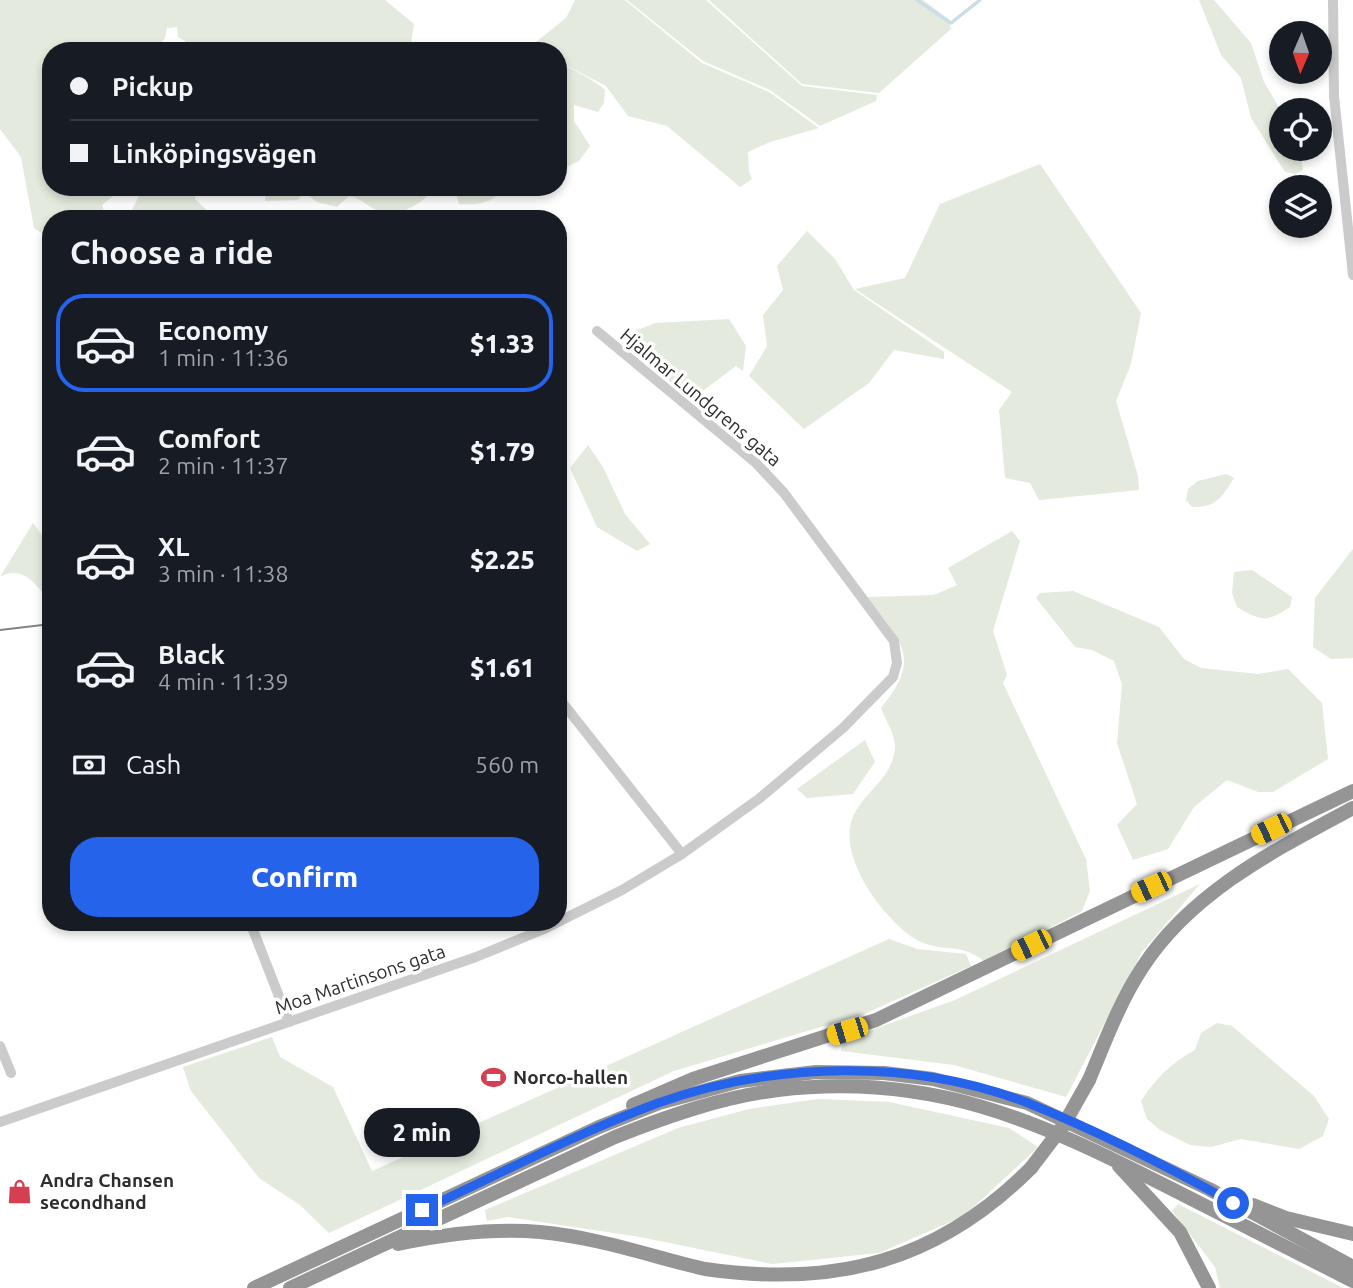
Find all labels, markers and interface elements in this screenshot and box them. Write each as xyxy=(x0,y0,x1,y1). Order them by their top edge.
north arrow xyxy=(1269,21,1332,84)
map controls xyxy=(1269,21,1332,238)
text: Pickup xyxy=(112,72,194,101)
button: locate xyxy=(1269,98,1332,161)
text: Linköpingsvägen xyxy=(112,139,317,168)
button: layers xyxy=(1269,175,1332,238)
text: Choose a ride xyxy=(70,234,273,270)
icon: car xyxy=(74,312,137,375)
text: Economy xyxy=(158,316,268,345)
street label: Hjalmar Lundgrens gata xyxy=(616,323,786,471)
text: $1.33 xyxy=(470,329,535,358)
text: 1 min · 11:36 xyxy=(158,345,289,370)
icon: car xyxy=(74,420,137,483)
text: Comfort xyxy=(158,424,261,453)
text: $1.79 xyxy=(470,437,535,466)
text: 2 min · 11:37 xyxy=(158,453,289,478)
icon: car xyxy=(74,528,137,591)
text: XL xyxy=(158,532,189,561)
text: $2.25 xyxy=(470,545,535,574)
text: 3 min · 11:38 xyxy=(158,561,289,586)
icon: car xyxy=(74,636,137,699)
text: Black xyxy=(158,640,225,669)
text: $1.61 xyxy=(470,653,535,682)
text: 4 min · 11:39 xyxy=(158,669,289,694)
icon: cash xyxy=(70,746,108,784)
text: Cash xyxy=(126,750,181,779)
text: 560 m xyxy=(475,752,539,777)
car xyxy=(1248,810,1295,848)
button: Confirm xyxy=(70,837,539,917)
car xyxy=(1128,869,1175,905)
car xyxy=(1008,926,1055,964)
street label: Moa Martinsons gata xyxy=(272,939,448,1019)
car xyxy=(824,1015,871,1047)
sports icon: Norco-hallen xyxy=(479,1063,507,1091)
place label: Norco-hallen xyxy=(513,1066,628,1088)
callout: 2 min xyxy=(364,1108,480,1158)
text: 2 min xyxy=(393,1120,451,1145)
place label: Andra Chansen secondhand xyxy=(40,1169,174,1213)
shop icon: Andra Chansen secondhand xyxy=(6,1177,34,1205)
route start xyxy=(1217,1187,1249,1219)
route end xyxy=(406,1194,438,1226)

